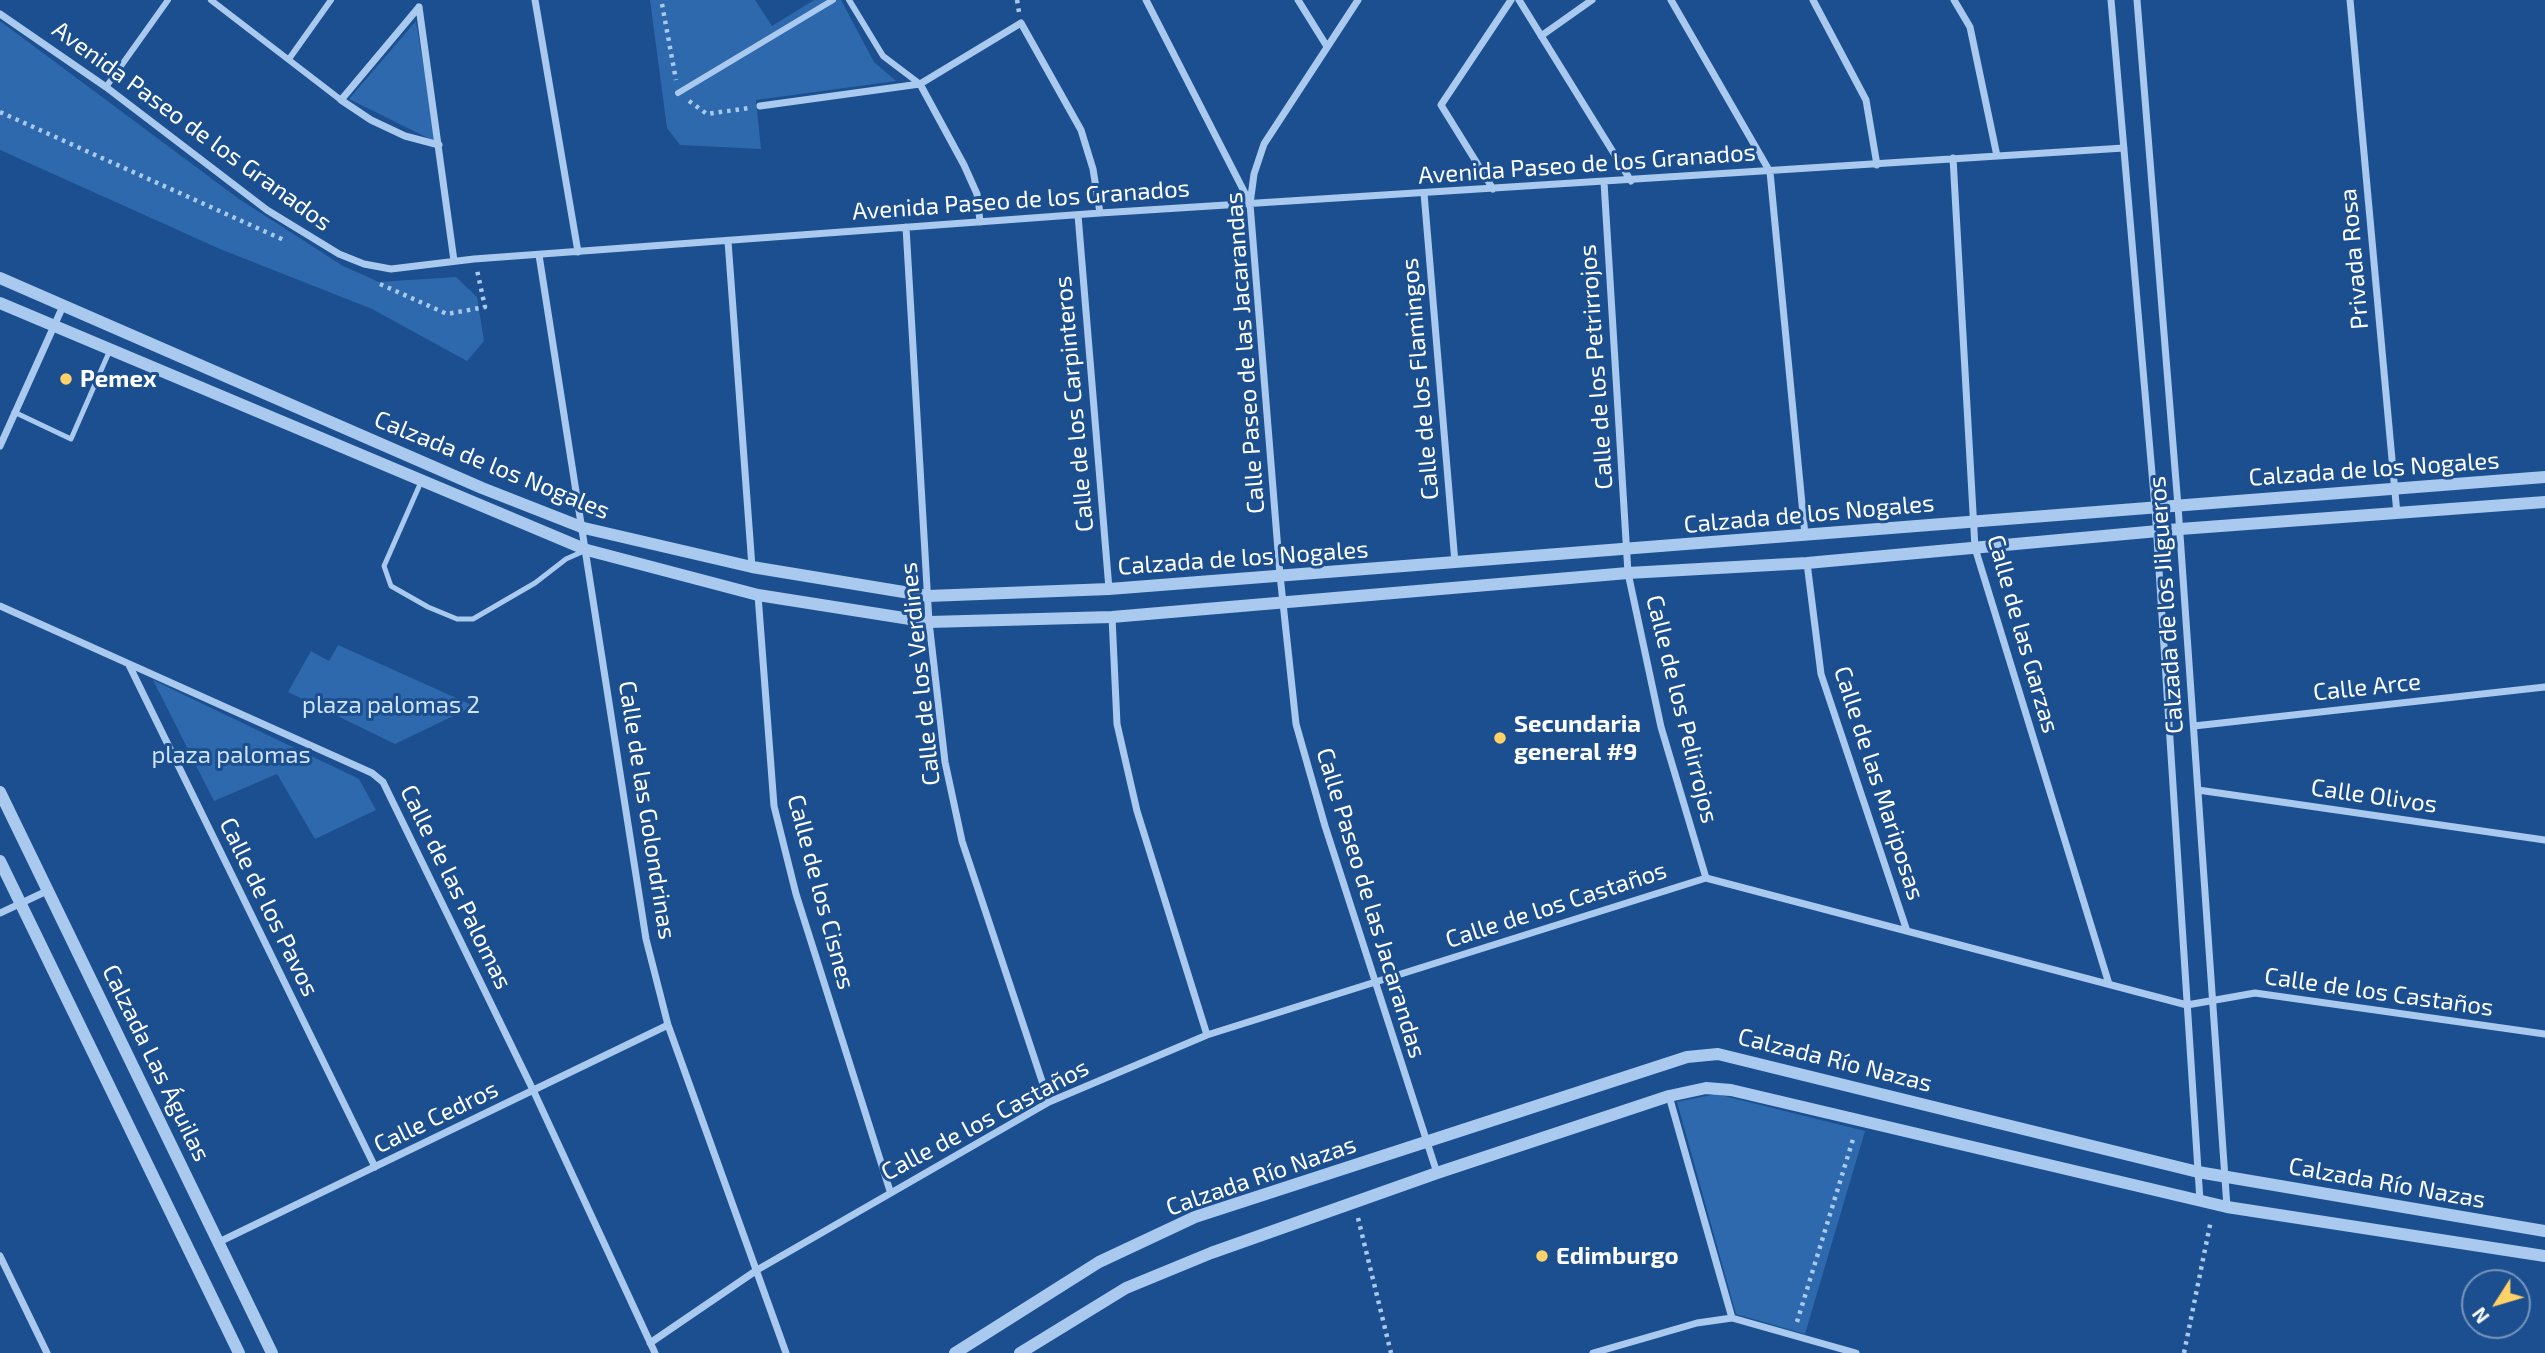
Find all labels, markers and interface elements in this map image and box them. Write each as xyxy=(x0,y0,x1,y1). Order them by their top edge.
street label: Avenida Paseo de los Granados xyxy=(47,15,337,237)
street label: Avenida Paseo de los Granados xyxy=(1417,138,1757,190)
street label: Avenida Paseo de los Granados xyxy=(851,174,1191,226)
street label: Privada Rosa xyxy=(2333,187,2375,331)
street label: Calle Paseo de las Jacarandas xyxy=(1219,191,1271,515)
street label: Calle de los Petrirrojos xyxy=(1573,243,1619,491)
street label: Calle de los Flamingos xyxy=(1395,257,1445,501)
street label: Calle de los Carpinteros xyxy=(1048,275,1100,533)
place label: Pemex xyxy=(80,365,157,393)
marker: Pemex xyxy=(58,371,74,387)
street label: Calzada de los Nogales xyxy=(370,405,614,525)
street label: Calzada de los Nogales xyxy=(2248,446,2500,492)
street label: Calzada de los Jilgueros xyxy=(2143,475,2189,735)
street label: Calzada de los Nogales xyxy=(1683,489,1935,539)
street label: Calle de las Garzas xyxy=(1981,532,2065,736)
street label: Calzada de los Nogales xyxy=(1117,535,1369,581)
street label: Calle de los Verdines xyxy=(894,561,946,787)
street label: Calle de los Pelirrojos xyxy=(1640,592,1724,826)
street label: Calle de las Mariposas xyxy=(1828,662,1930,904)
street label: Calle Arce xyxy=(2312,667,2422,707)
street label: Calle de las Golondrinas xyxy=(612,679,682,941)
park label: plaza palomas 2 xyxy=(302,691,480,719)
place label: Secundaria general #9 xyxy=(1514,710,1641,766)
marker: Secundaria general #9 xyxy=(1492,730,1508,746)
park label: plaza palomas xyxy=(151,741,311,769)
street label: Calle Paseo de las Jacarandas xyxy=(1310,745,1432,1061)
street label: Calle Olivos xyxy=(2309,773,2439,819)
street label: Calle de las Palomas xyxy=(394,780,518,994)
street label: Calle de los Cisnes xyxy=(781,791,861,993)
street label: Calle de los Pavos xyxy=(213,813,325,1001)
street label: Calle de los Castaños xyxy=(1442,856,1670,954)
street label: Calzada Las Águilas xyxy=(96,960,216,1166)
street label: Calle de los Castaños xyxy=(2263,962,2495,1022)
street label: Calzada Río Nazas xyxy=(1735,1022,1935,1098)
street label: Calle de los Castaños xyxy=(876,1053,1094,1187)
street label: Calle Cedros xyxy=(369,1075,503,1159)
street label: Calzada Río Nazas xyxy=(1162,1130,1360,1222)
street label: Calzada Río Nazas xyxy=(2286,1152,2488,1214)
place label: Edimburgo xyxy=(1556,1242,1679,1270)
marker: Edimburgo xyxy=(1534,1248,1550,1264)
north arrow xyxy=(2461,1269,2531,1339)
text: N xyxy=(2467,1303,2494,1328)

